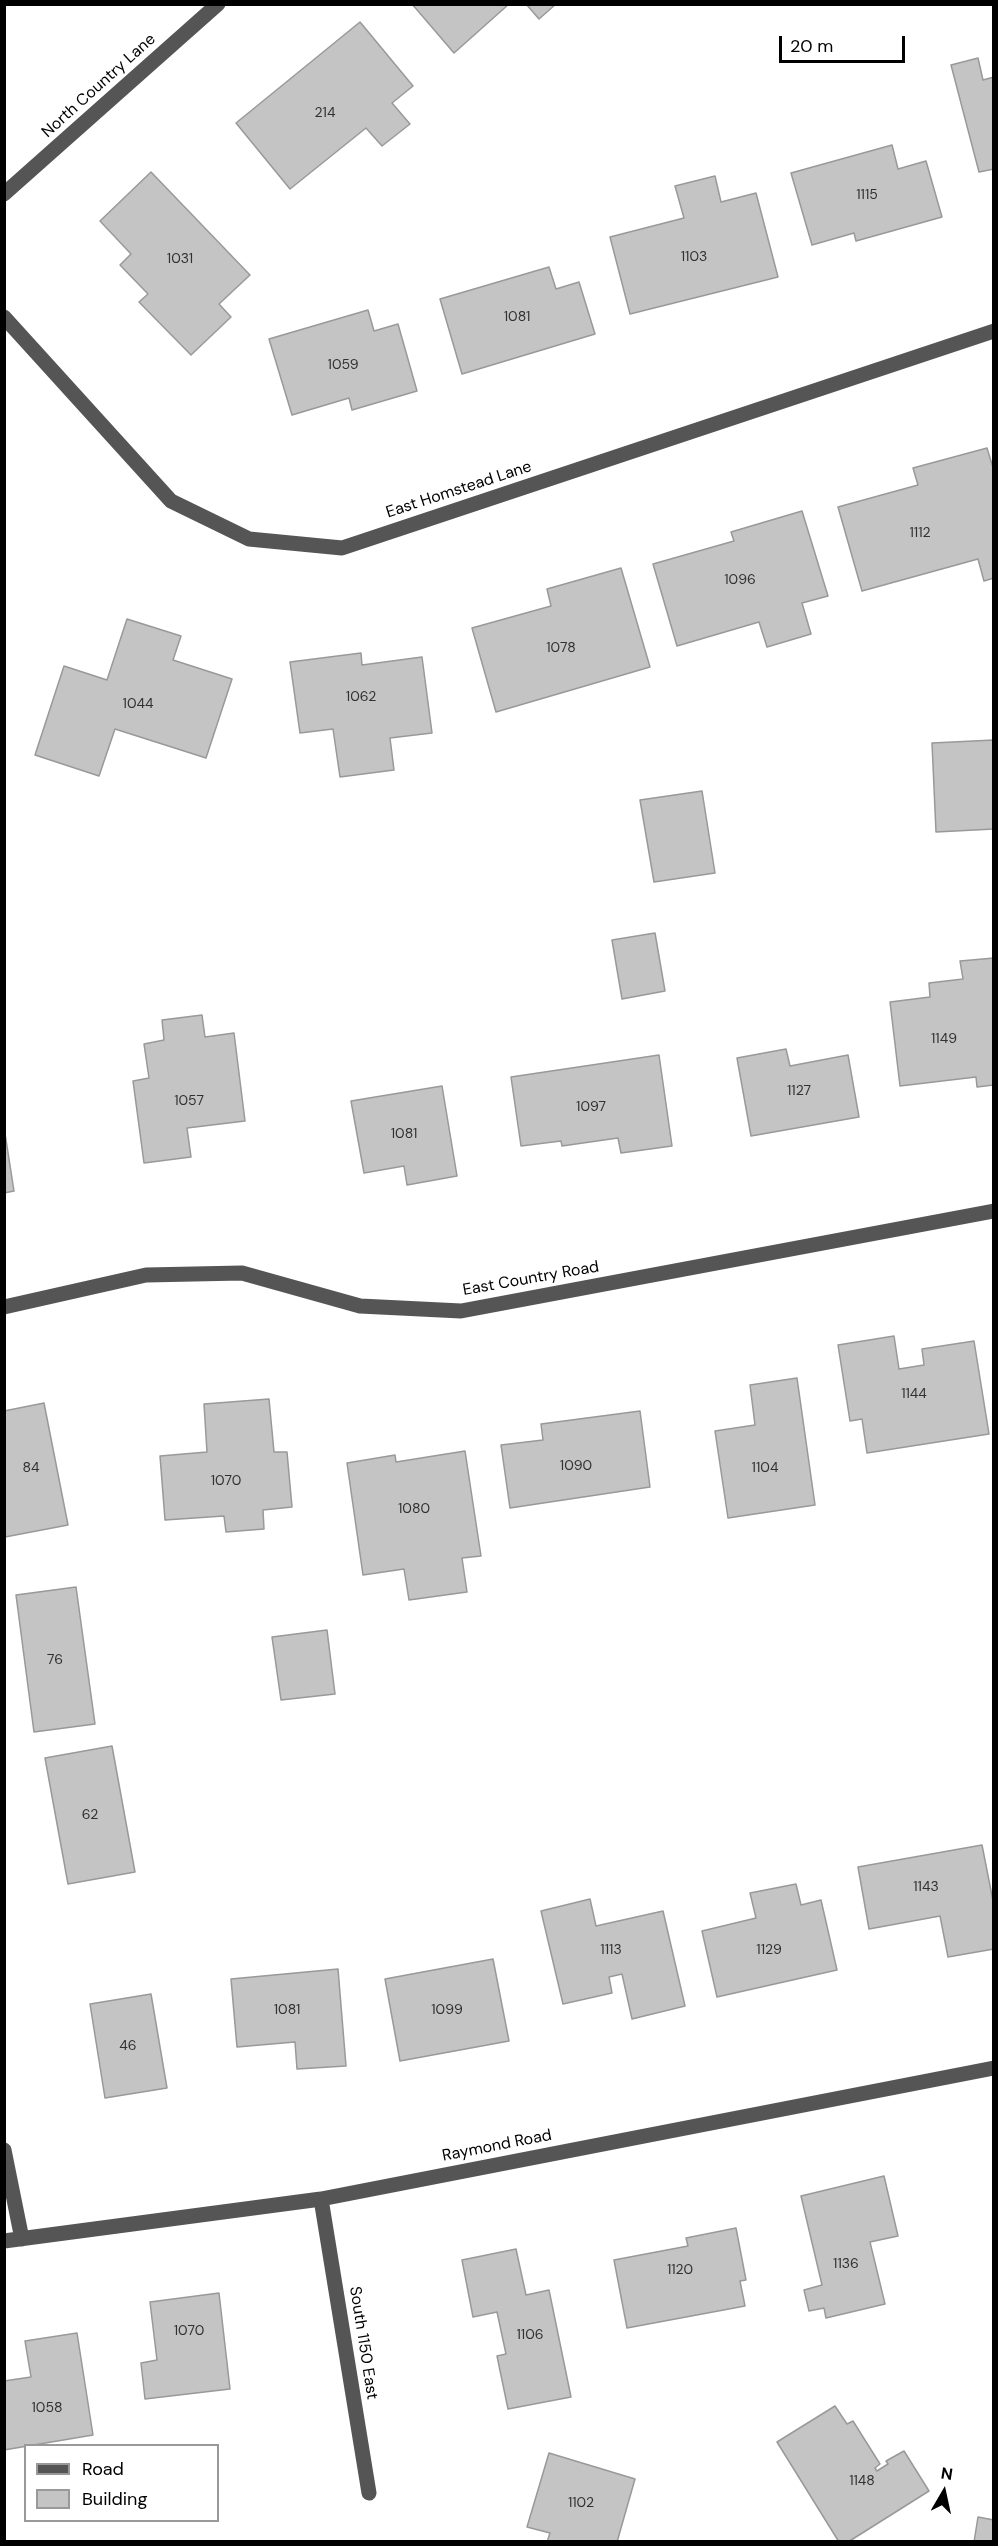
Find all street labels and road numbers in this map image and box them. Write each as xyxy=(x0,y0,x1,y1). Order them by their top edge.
street label: North Country Lane xyxy=(38,30,160,142)
street label: East Homstead Lane xyxy=(384,457,534,523)
street label: East Country Road xyxy=(461,1258,601,1300)
street label: Raymond Road xyxy=(441,2126,553,2166)
street label: South 1150 East xyxy=(345,2285,381,2401)

